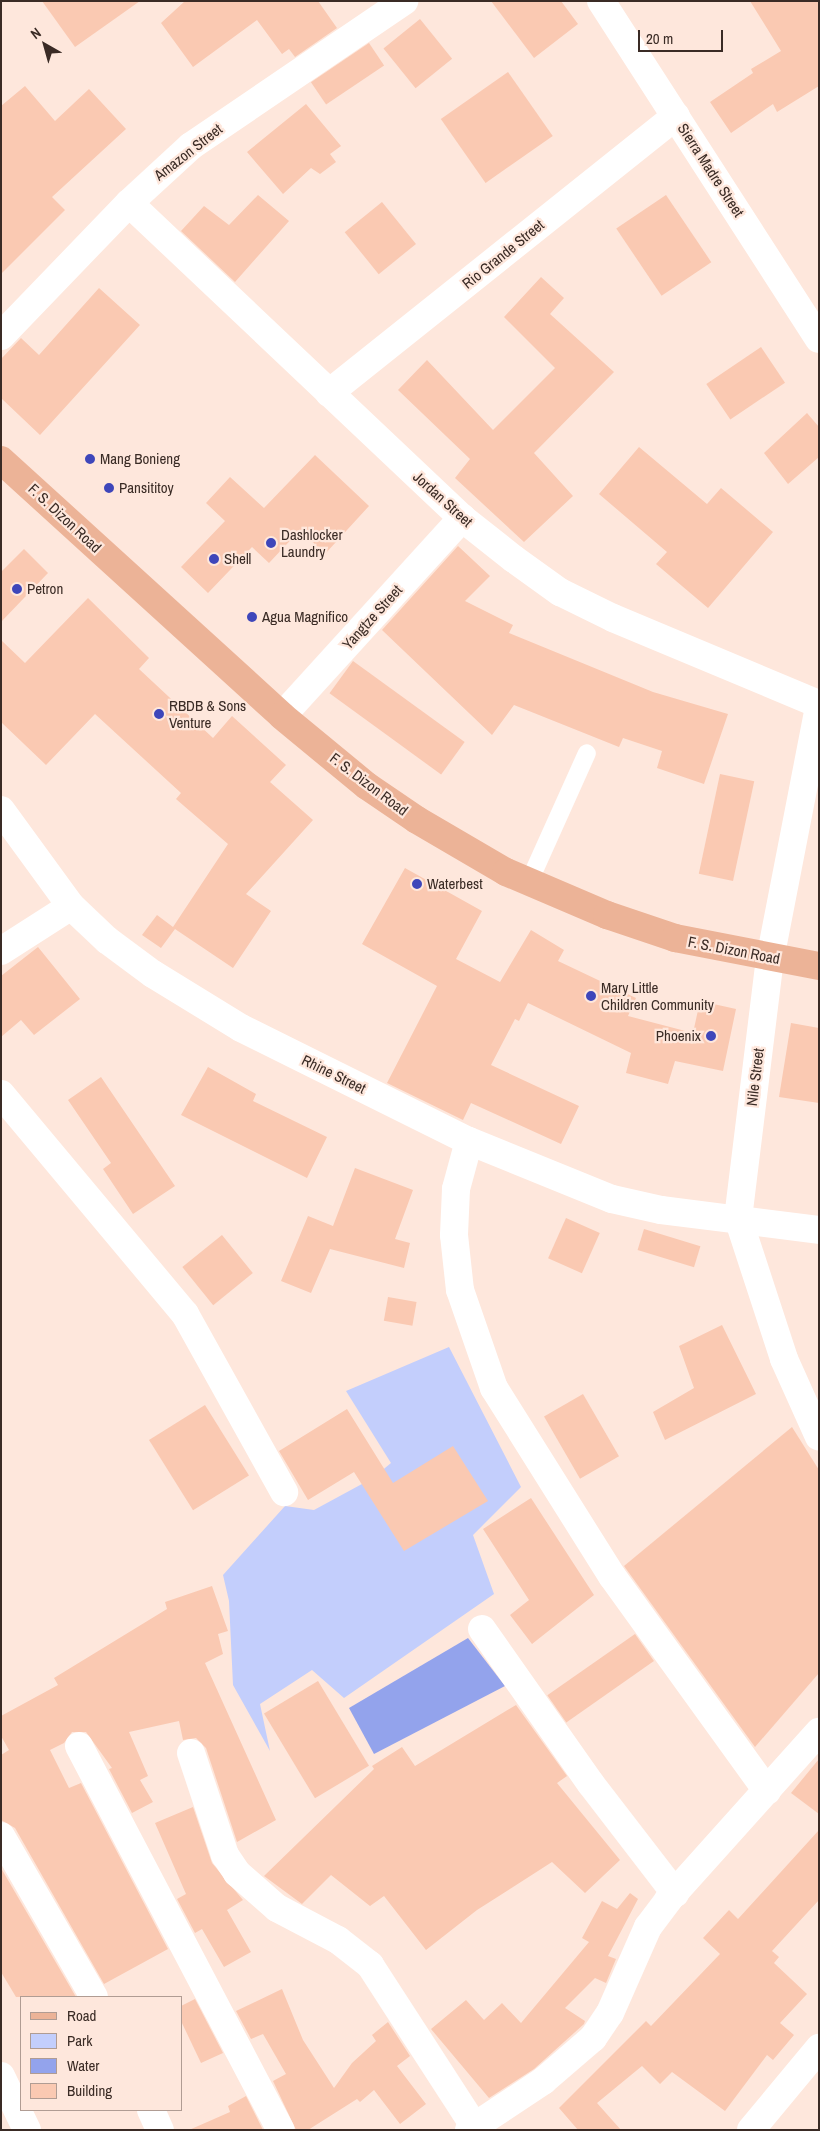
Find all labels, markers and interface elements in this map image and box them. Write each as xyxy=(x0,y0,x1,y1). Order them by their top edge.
north arrow xyxy=(20,20,70,70)
scale bar xyxy=(640,20,725,52)
text: N xyxy=(27,24,45,43)
text: 20 m xyxy=(646,28,673,49)
street label: Amazon Street xyxy=(150,120,226,184)
street label: Sierra Madre Street xyxy=(674,120,748,220)
street label: Rio Grande Street xyxy=(459,216,547,292)
place label: Mang Bonieng xyxy=(100,450,180,468)
marker: Mang Bonieng xyxy=(84,453,96,465)
street label: Jordan Street xyxy=(410,468,476,530)
place label: Pansititoy xyxy=(119,479,174,497)
street label: F. S. Dizon Road xyxy=(25,480,105,556)
marker: Pansititoy xyxy=(103,482,115,494)
place label: Dashlocker Laundry xyxy=(281,525,343,560)
marker: Dashlocker Laundry xyxy=(265,537,277,549)
place label: Shell xyxy=(224,550,251,568)
marker: Shell xyxy=(208,553,220,565)
place label: Petron xyxy=(27,580,63,598)
street label: Yangtze Street xyxy=(338,581,406,653)
marker: Petron xyxy=(11,583,23,595)
place label: Agua Magnifico xyxy=(262,608,348,626)
marker: Agua Magnifico xyxy=(246,611,258,623)
place label: RBDB & Sons Venture xyxy=(169,696,246,731)
marker: RBDB & Sons Venture xyxy=(153,708,165,720)
street label: F. S. Dizon Road xyxy=(326,749,412,819)
place label: Waterbest xyxy=(427,875,483,893)
marker: Waterbest xyxy=(411,878,423,890)
street label: F. S. Dizon Road xyxy=(687,932,781,968)
place label: Mary Little Children Community xyxy=(601,978,714,1013)
marker: Mary Little Children Community xyxy=(585,990,597,1002)
place label: Phoenix xyxy=(656,1027,701,1045)
marker: Phoenix xyxy=(705,1030,717,1042)
street label: Nile Street xyxy=(743,1047,767,1107)
street label: Rhine Street xyxy=(299,1051,369,1097)
legend xyxy=(20,1996,182,2111)
text: Road xyxy=(67,2005,96,2026)
text: Park xyxy=(67,2030,92,2051)
text: Water xyxy=(67,2055,99,2076)
text: Building xyxy=(67,2080,112,2101)

